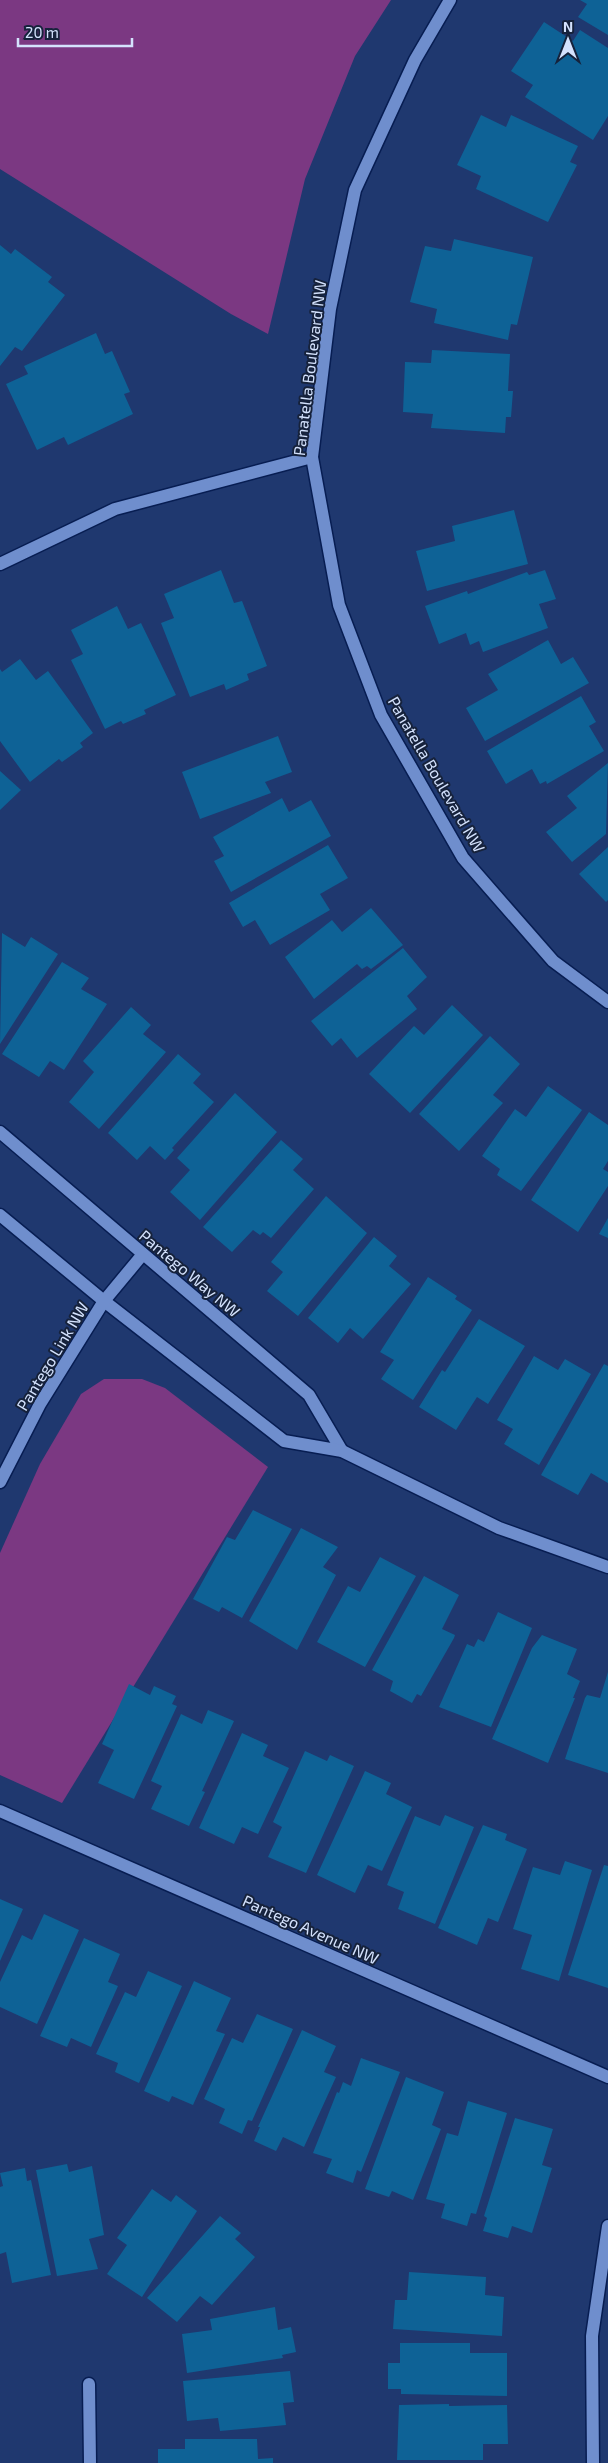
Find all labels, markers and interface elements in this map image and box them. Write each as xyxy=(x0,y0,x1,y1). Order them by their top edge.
scale bar xyxy=(18,15,131,47)
north arrow xyxy=(543,15,593,65)
text: N xyxy=(563,18,573,35)
text: 20 m xyxy=(25,23,59,41)
street label: Panatella Boulevard NW xyxy=(289,279,329,457)
street label: Panatella Boulevard NW xyxy=(385,693,489,855)
street label: Pantego Way NW xyxy=(136,1225,244,1321)
street label: Pantego Link NW xyxy=(12,1298,92,1414)
street label: Pantego Avenue NW xyxy=(240,1890,382,1968)

